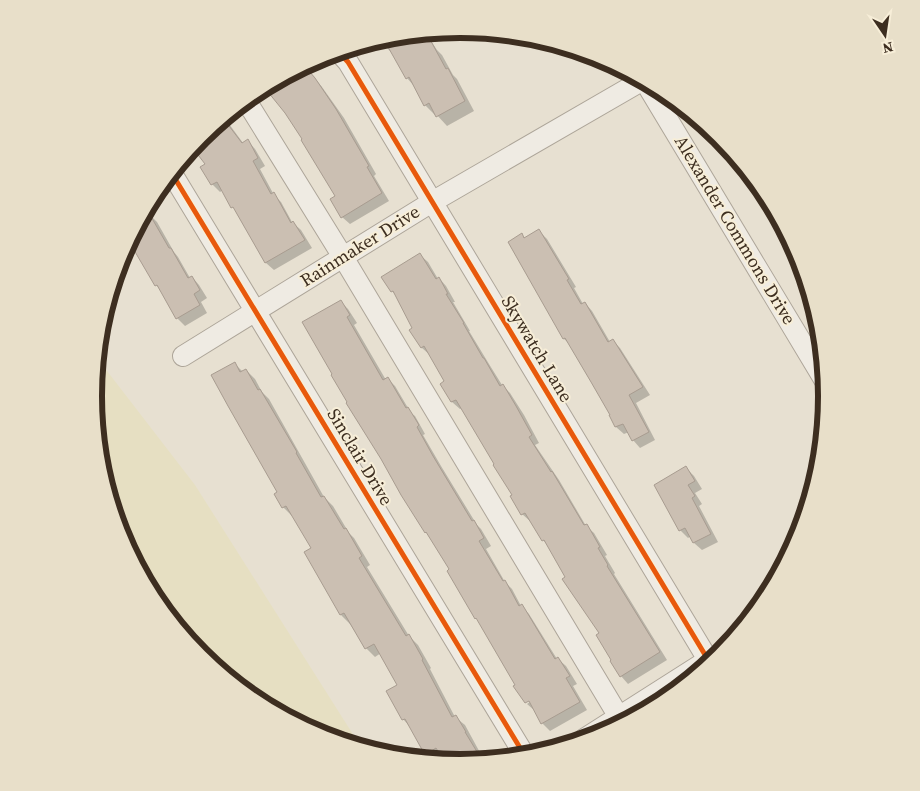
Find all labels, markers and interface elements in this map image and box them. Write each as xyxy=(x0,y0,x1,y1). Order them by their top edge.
north arrow xyxy=(860,10,910,60)
text: N xyxy=(881,37,895,59)
street label: Alexander Commons Drive xyxy=(669,130,802,329)
street label: Rainmaker Drive xyxy=(295,199,424,292)
street label: Skywatch Lane xyxy=(496,291,579,407)
street label: Sinclair Drive xyxy=(322,404,399,510)

